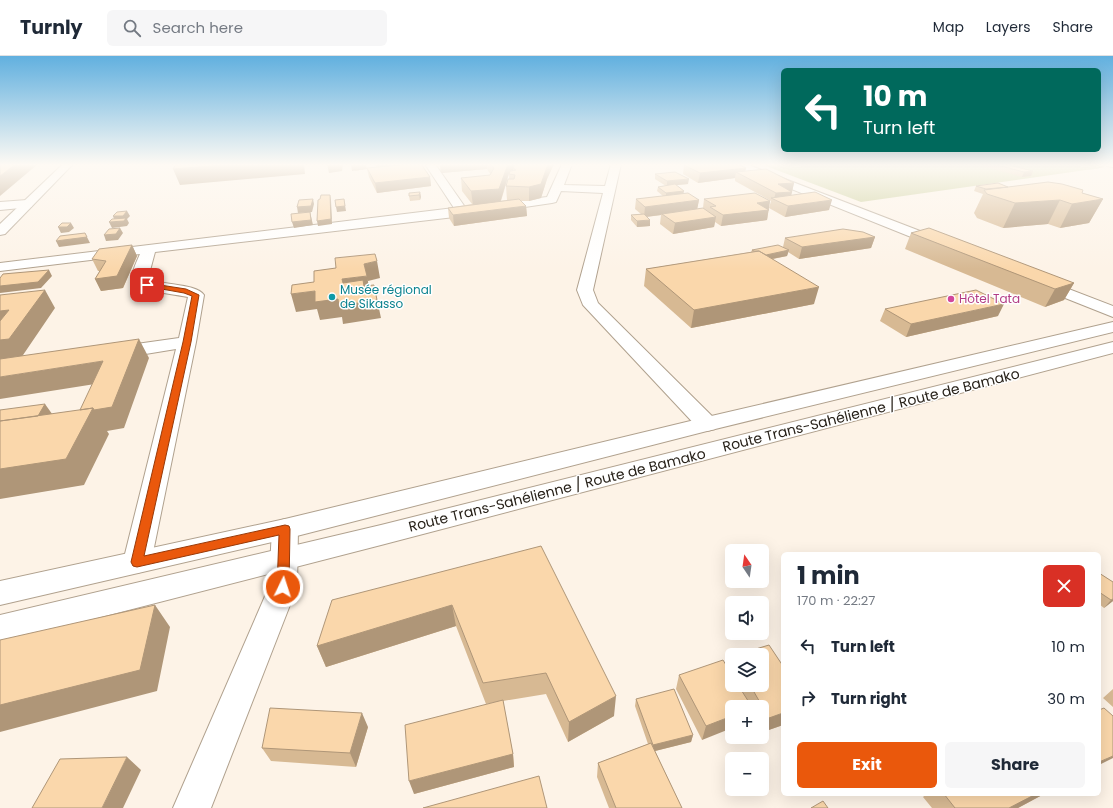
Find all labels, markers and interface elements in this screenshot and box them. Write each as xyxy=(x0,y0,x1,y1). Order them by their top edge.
search box xyxy=(107,10,387,46)
text: Turnly xyxy=(20,14,83,41)
icon: search xyxy=(121,17,143,39)
text: Search here xyxy=(153,17,243,38)
text: Map xyxy=(933,17,964,37)
text: Layers xyxy=(986,17,1030,37)
text: Share xyxy=(1052,17,1093,37)
text: 10 m xyxy=(863,77,927,116)
icon: left xyxy=(797,84,849,136)
text: Turn left xyxy=(863,115,935,140)
pin xyxy=(130,268,164,302)
icon: arrive xyxy=(136,274,158,296)
place label: Musée régional de Sikasso xyxy=(340,281,432,312)
place label: Hôtel Tata xyxy=(959,290,1020,307)
marker: Musée régional de Sikasso xyxy=(327,292,337,302)
marker: Hôtel Tata xyxy=(946,294,956,304)
street label: Route Trans-Sahélienne / Route de Bamako xyxy=(720,363,1022,457)
street label: Route Trans-Sahélienne / Route de Bamako xyxy=(406,443,708,537)
north arrow xyxy=(725,544,769,588)
map controls xyxy=(725,544,769,796)
text: 1 min xyxy=(797,559,860,592)
button: close xyxy=(1043,565,1085,607)
position arrow xyxy=(262,566,304,608)
text: 170 m · 22:27 xyxy=(797,591,875,610)
button: sound xyxy=(725,596,769,640)
icon: left xyxy=(797,635,819,657)
text: Turn left xyxy=(831,636,895,657)
text: 10 m xyxy=(1051,636,1085,657)
button: layers xyxy=(725,648,769,692)
icon: right xyxy=(797,687,819,709)
text: Turn right xyxy=(831,688,907,709)
text: 30 m xyxy=(1047,688,1085,709)
button: + xyxy=(725,700,769,744)
button: Exit xyxy=(797,742,937,788)
button: Share xyxy=(945,742,1085,788)
button: − xyxy=(725,752,769,796)

